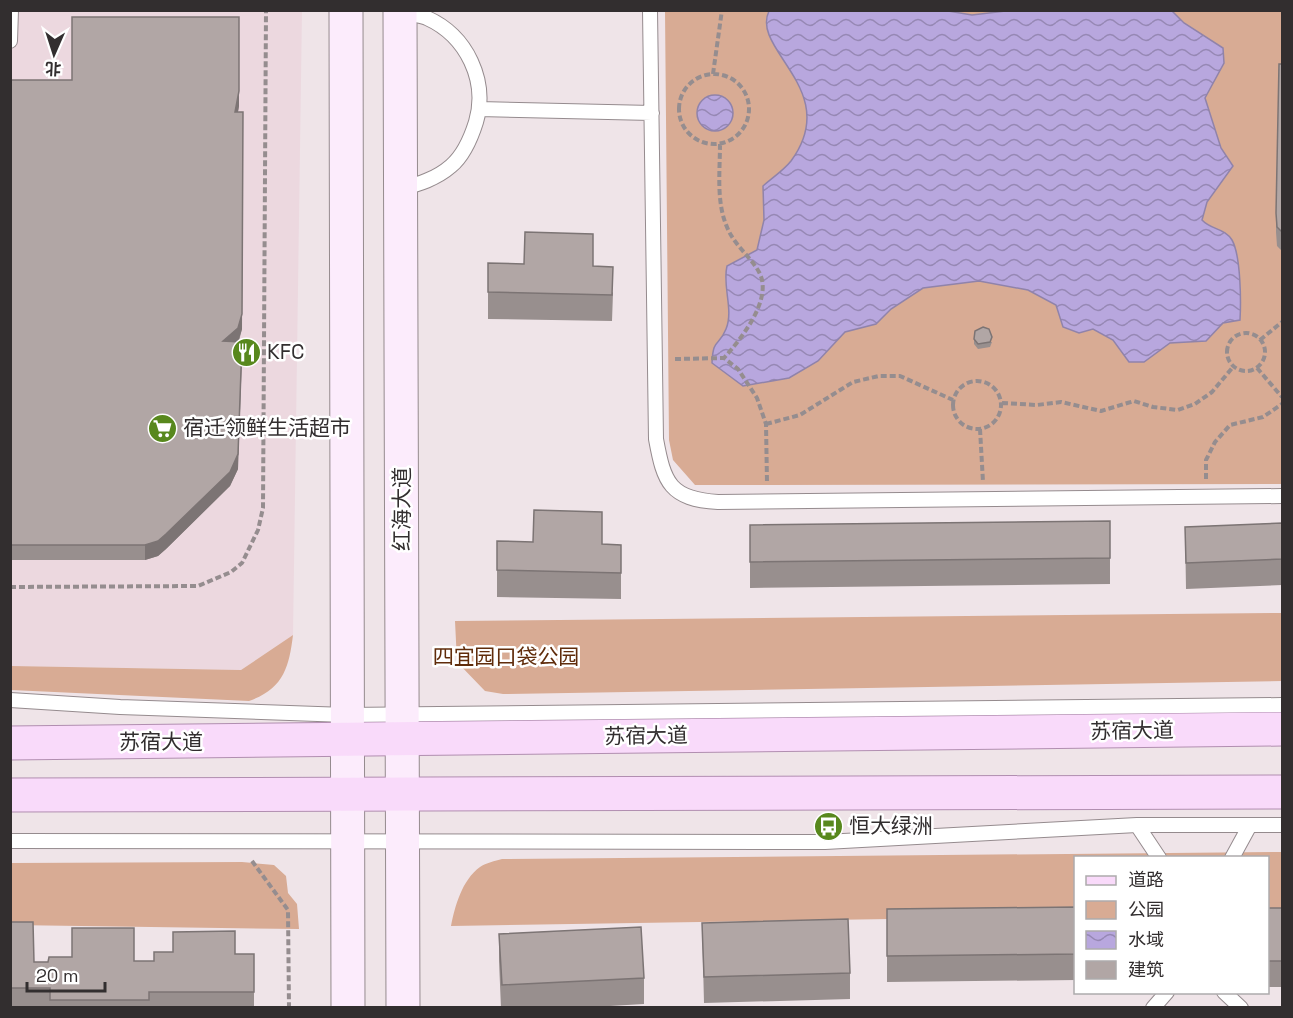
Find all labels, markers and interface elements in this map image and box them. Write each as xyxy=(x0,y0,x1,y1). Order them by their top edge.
north arrow xyxy=(24,24,84,84)
text: 北 xyxy=(45,58,62,79)
restaurant icon: KFC xyxy=(230,336,262,368)
place label: KFC xyxy=(267,338,304,365)
supermarket icon: 宿迁领鲜生活超市 xyxy=(146,412,178,444)
place label: 宿迁领鲜生活超市 xyxy=(183,414,351,441)
street label: 红海大道 xyxy=(388,467,415,551)
park label: 四宜园口袋公园 xyxy=(433,643,580,670)
street label: 苏宿大道 xyxy=(1090,716,1174,745)
street label: 苏宿大道 xyxy=(604,721,688,750)
street label: 苏宿大道 xyxy=(119,728,203,755)
bus stop icon: 恒大绿洲 xyxy=(812,810,844,842)
place label: 恒大绿洲 xyxy=(849,812,933,839)
legend xyxy=(1074,856,1269,994)
text: 道路 xyxy=(1128,868,1164,891)
text: 公园 xyxy=(1128,898,1164,921)
text: 水域 xyxy=(1128,928,1164,951)
scale bar xyxy=(27,955,105,993)
text: 建筑 xyxy=(1128,958,1164,981)
text: 20 m xyxy=(36,964,79,987)

